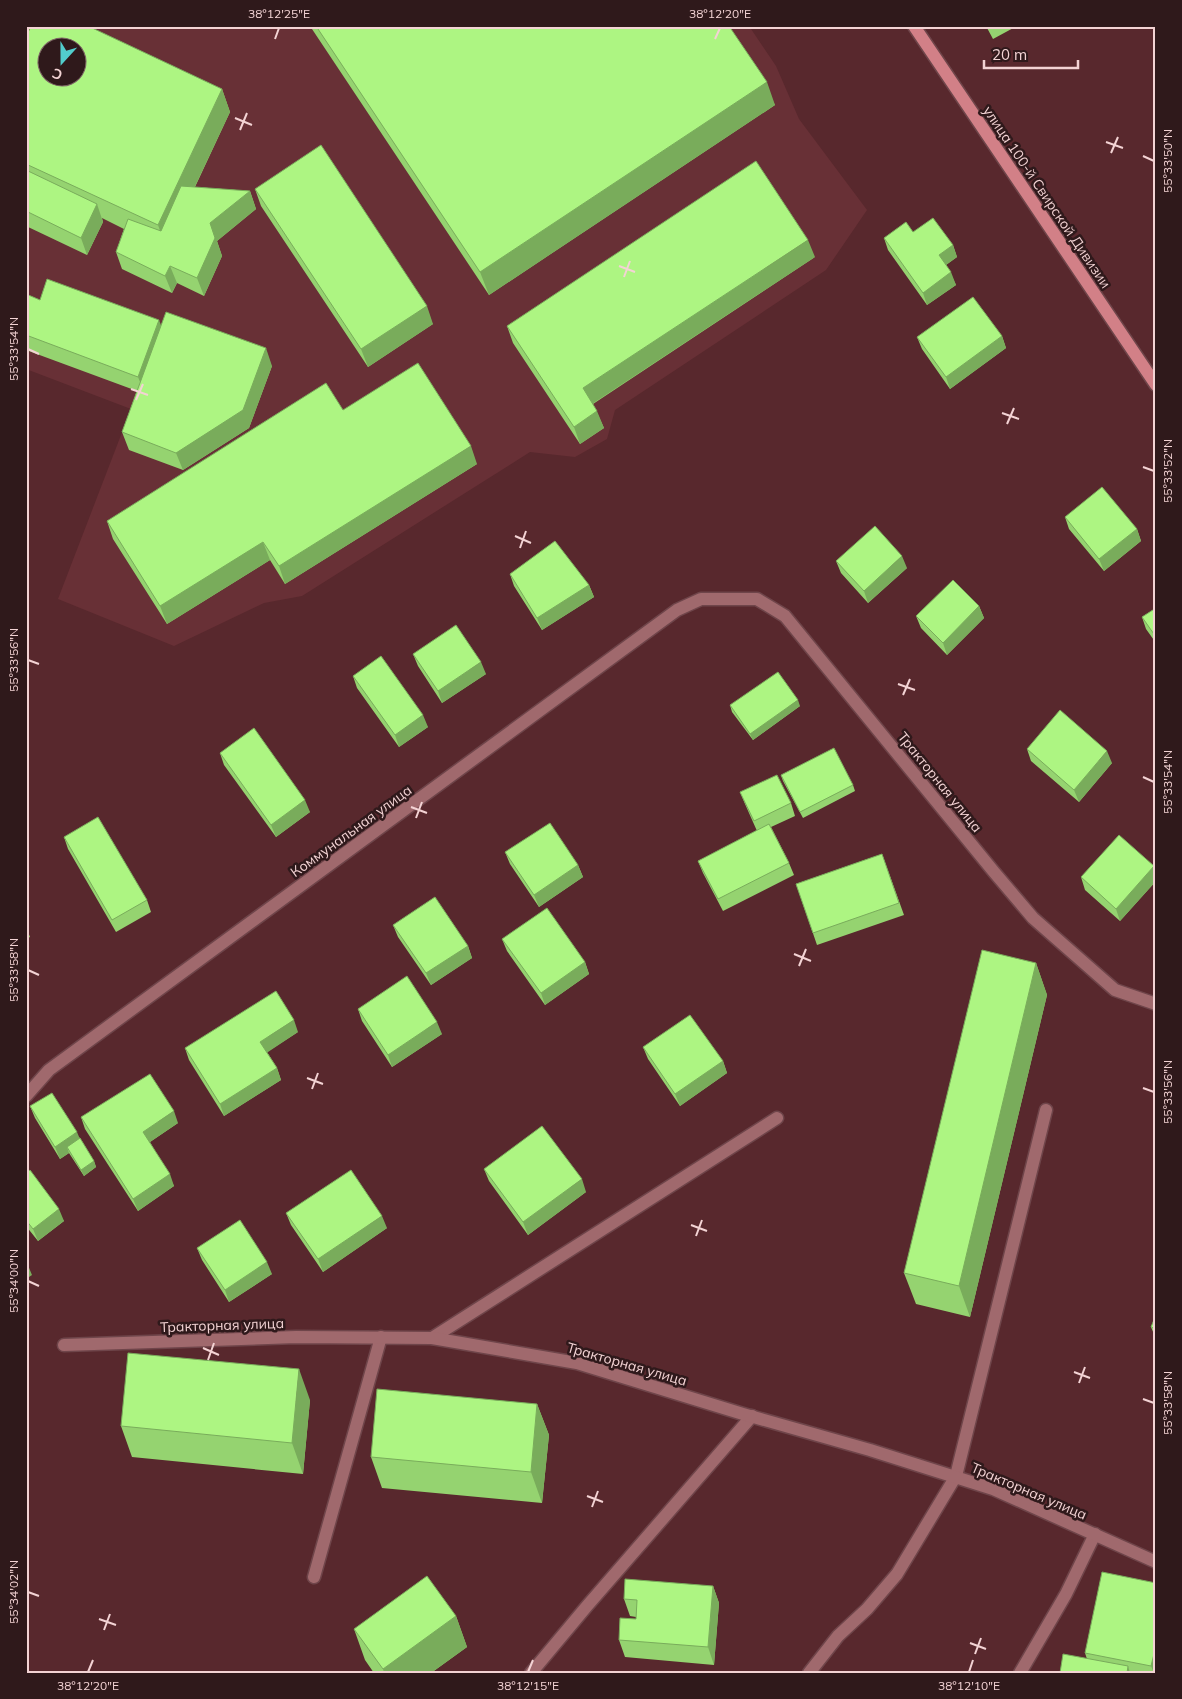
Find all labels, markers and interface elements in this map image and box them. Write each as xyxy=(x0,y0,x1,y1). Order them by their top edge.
text: 38°12'25"E xyxy=(248,6,310,21)
text: 38°12'20"E xyxy=(689,6,751,21)
north arrow xyxy=(38,38,88,88)
scale bar xyxy=(984,38,1078,70)
text: 20 m xyxy=(992,45,1027,64)
text: С xyxy=(50,64,65,84)
street label: улица 100-й Свирской Дивизии xyxy=(979,102,1115,292)
text: 55°33'50"N xyxy=(1160,129,1175,193)
text: 55°33'54"N xyxy=(6,317,21,381)
text: 55°33'52"N xyxy=(1160,439,1175,503)
text: 55°33'56"N xyxy=(6,628,21,692)
street label: Тракторная улица xyxy=(894,728,986,836)
text: 55°33'54"N xyxy=(1160,750,1175,814)
street label: Коммунальная улица xyxy=(287,781,415,881)
text: 55°33'58"N xyxy=(6,938,21,1002)
text: 55°33'56"N xyxy=(1160,1060,1175,1124)
text: 55°34'00"N xyxy=(6,1249,21,1313)
street label: Тракторная улица xyxy=(160,1314,284,1336)
street label: Тракторная улица xyxy=(565,1338,689,1390)
text: 55°33'58"N xyxy=(1160,1371,1175,1435)
street label: Тракторная улица xyxy=(968,1458,1090,1524)
text: 55°34'02"N xyxy=(6,1560,21,1624)
text: 38°12'20"E xyxy=(57,1678,119,1693)
text: 38°12'15"E xyxy=(497,1678,559,1693)
text: 38°12'10"E xyxy=(938,1678,1000,1693)

